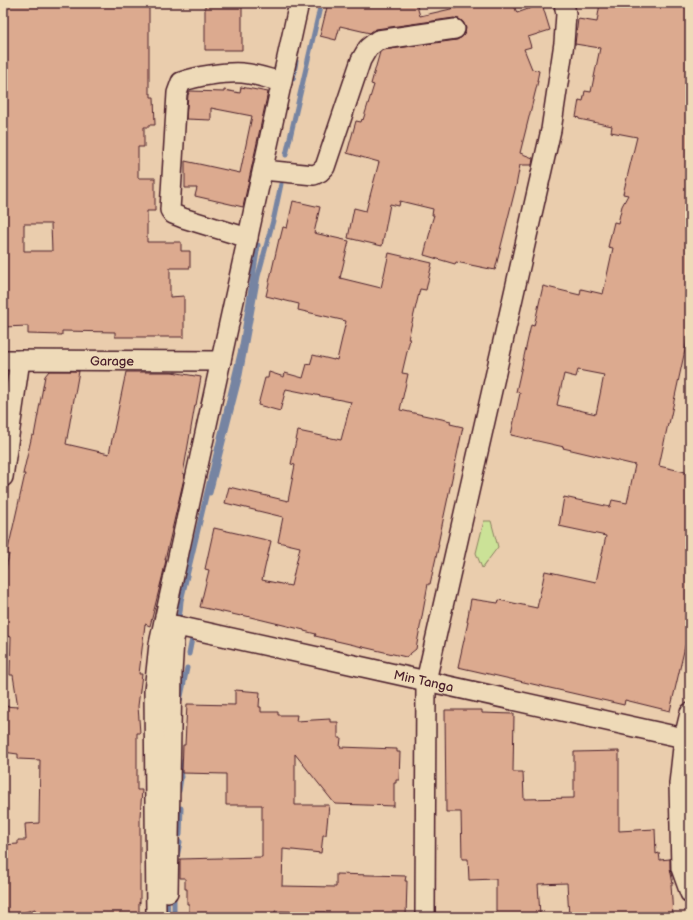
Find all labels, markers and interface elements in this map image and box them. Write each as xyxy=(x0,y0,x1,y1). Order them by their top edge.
street label: Garage xyxy=(90,353,134,370)
street label: Min Tanga xyxy=(392,667,455,696)

